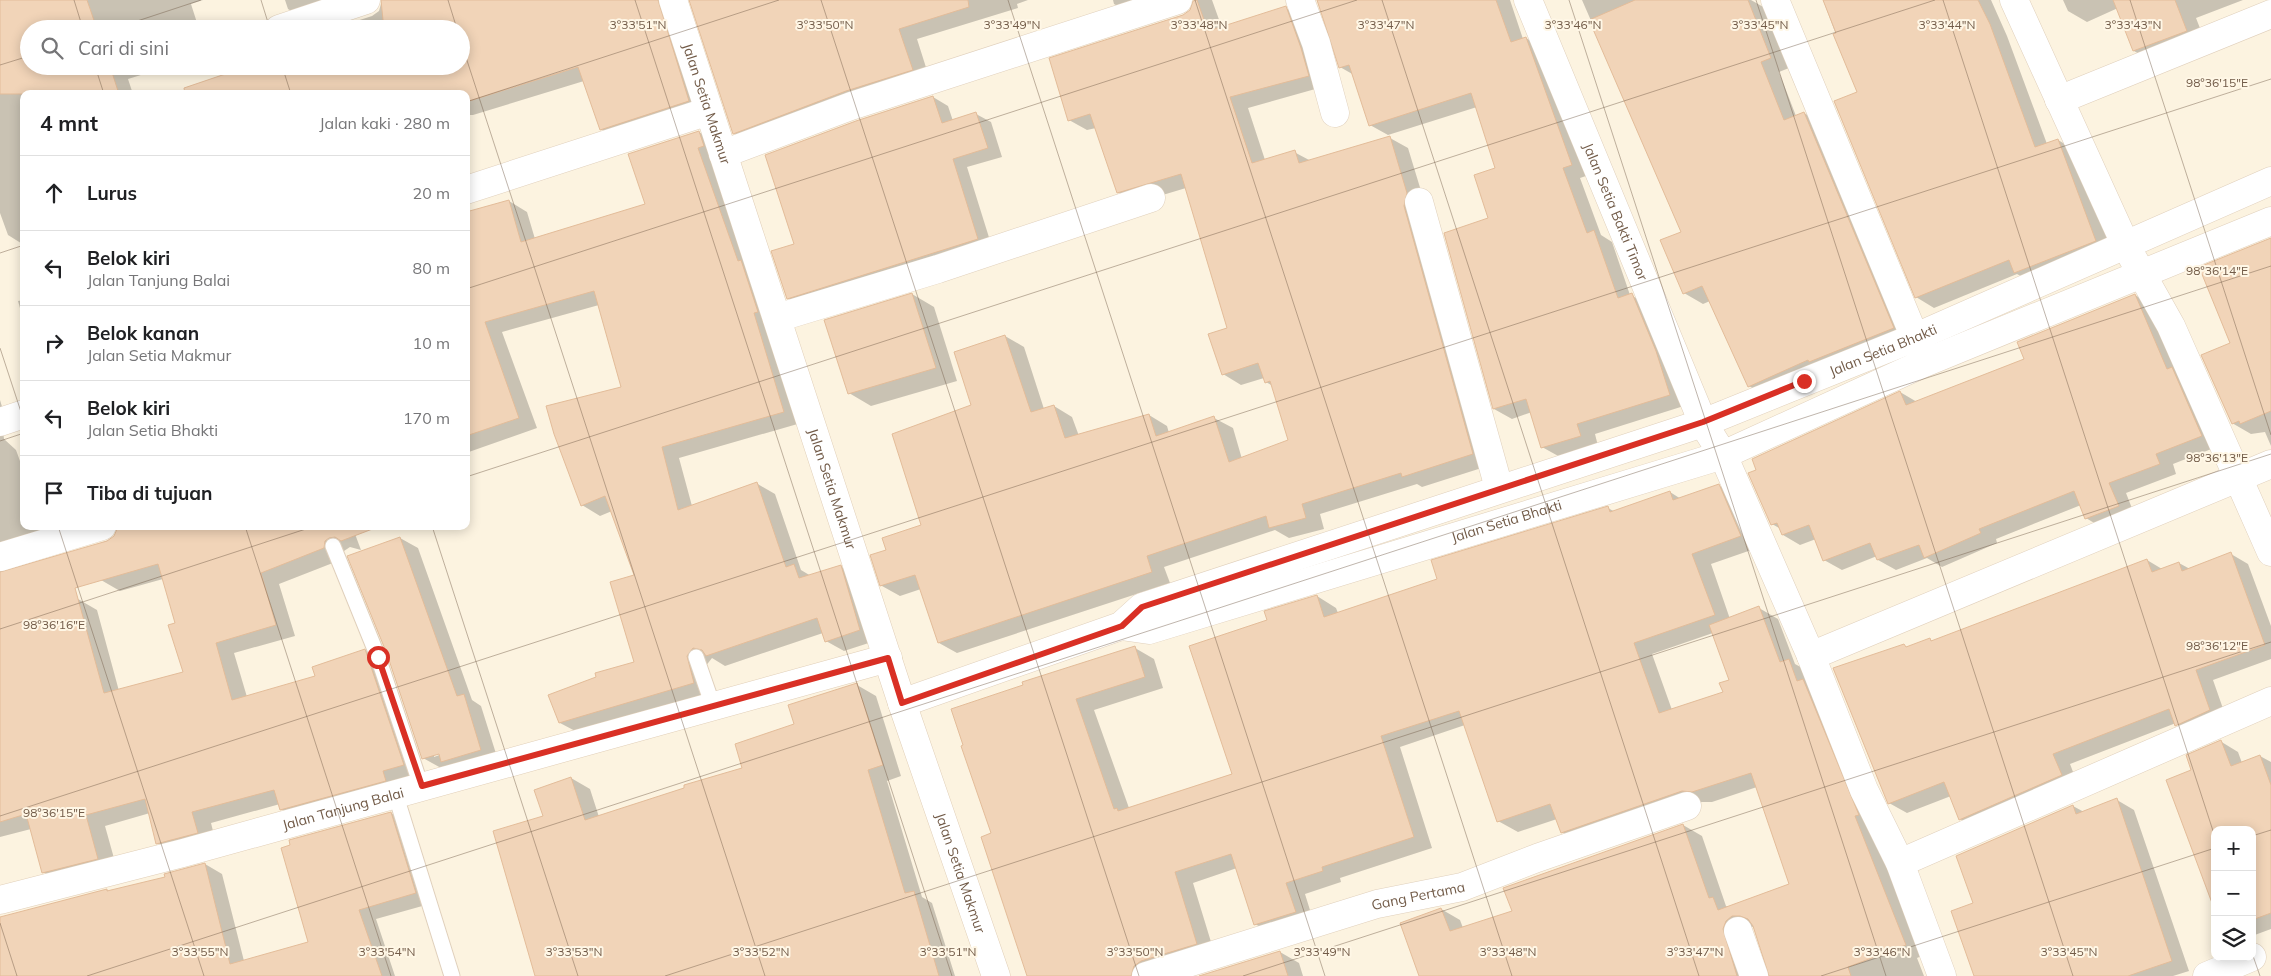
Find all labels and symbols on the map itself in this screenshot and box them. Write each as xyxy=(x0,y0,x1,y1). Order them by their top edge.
text: 3°33'51"N xyxy=(610,17,666,32)
text: 3°33'50"N xyxy=(797,17,853,32)
text: 3°33'49"N xyxy=(984,17,1040,32)
text: 3°33'48"N xyxy=(1171,17,1227,32)
text: 3°33'47"N xyxy=(1358,17,1414,32)
text: 3°33'46"N xyxy=(1545,17,1601,32)
text: 3°33'45"N xyxy=(1732,17,1788,32)
text: 3°33'44"N xyxy=(1919,17,1975,32)
text: 3°33'43"N xyxy=(2105,17,2161,32)
street label: Jalan Setia Makmur xyxy=(679,41,735,167)
text: 98°36'15"E xyxy=(2186,75,2248,90)
street label: Jalan Setia Bakti Timor xyxy=(1579,140,1652,284)
text: 98°36'14"E xyxy=(2186,263,2248,278)
street label: Jalan Setia Bhakti xyxy=(1826,320,1940,380)
route end xyxy=(1793,370,1816,393)
street label: Jalan Setia Makmur xyxy=(804,426,861,552)
text: 98°36'13"E xyxy=(2186,450,2248,465)
street label: Jalan Setia Bhakti xyxy=(1449,496,1564,546)
text: 98°36'16"E xyxy=(23,617,85,632)
text: 98°36'12"E xyxy=(2186,638,2248,653)
route start xyxy=(367,646,390,669)
street label: Jalan Tanjung Balai xyxy=(280,783,406,834)
text: 98°36'15"E xyxy=(23,805,85,820)
street label: Jalan Setia Makmur xyxy=(931,810,990,936)
street label: Gang Pertama xyxy=(1369,878,1467,914)
text: 3°33'55"N xyxy=(172,944,228,959)
text: 3°33'54"N xyxy=(359,944,415,959)
text: 3°33'53"N xyxy=(546,944,602,959)
text: 3°33'52"N xyxy=(733,944,789,959)
text: 3°33'51"N xyxy=(920,944,976,959)
text: 3°33'50"N xyxy=(1107,944,1163,959)
text: 3°33'49"N xyxy=(1294,944,1350,959)
text: 3°33'48"N xyxy=(1480,944,1536,959)
text: 3°33'47"N xyxy=(1667,944,1723,959)
text: 3°33'46"N xyxy=(1854,944,1910,959)
text: 3°33'45"N xyxy=(2041,944,2097,959)

